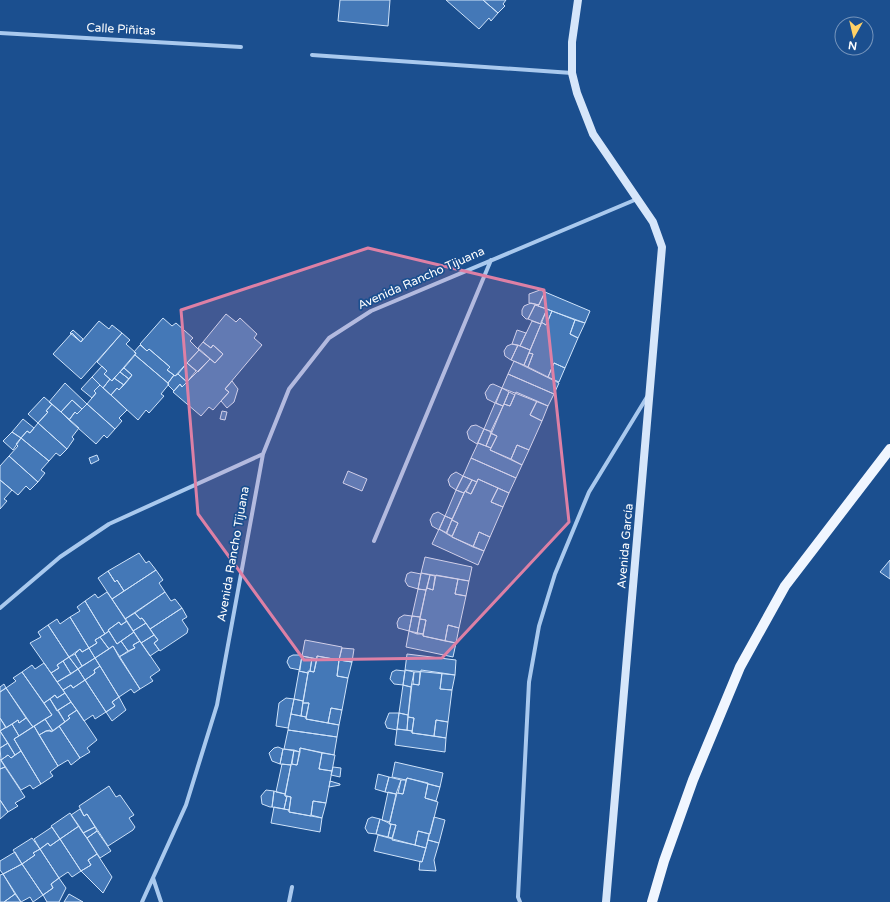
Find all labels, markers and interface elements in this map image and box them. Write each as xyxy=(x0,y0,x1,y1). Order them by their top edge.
north arrow xyxy=(834,16,874,56)
street label: Calle Piñitas xyxy=(86,20,156,38)
text: N xyxy=(847,38,858,52)
street label: Avenida Rancho Tijuana xyxy=(355,244,487,312)
street label: Avenida Rancho Tijuana xyxy=(214,485,252,623)
street label: Avenida García xyxy=(614,503,636,589)

